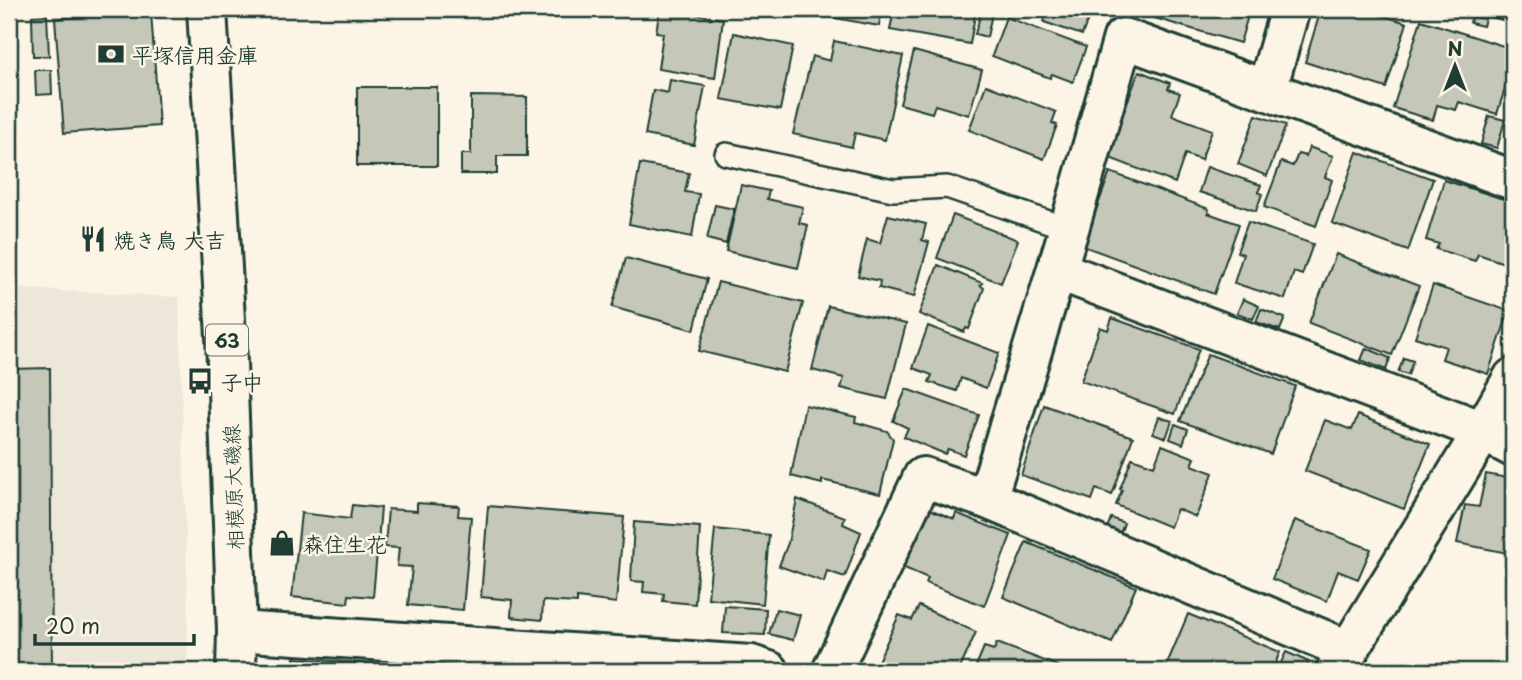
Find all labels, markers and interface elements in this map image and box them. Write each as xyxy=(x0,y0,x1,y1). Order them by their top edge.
north arrow xyxy=(1420,32,1490,102)
text: N xyxy=(1447,34,1463,62)
place label: 平塚信用金庫 xyxy=(132,38,258,70)
bank icon: 平塚信用金庫 xyxy=(96,39,126,69)
place label: 焼き鳥 大吉 xyxy=(114,223,226,255)
restaurant icon: 焼き鳥 大吉 xyxy=(78,224,108,254)
road number: 63 xyxy=(206,324,248,356)
place label: 子中 xyxy=(221,365,263,397)
bus stop icon: 子中 xyxy=(185,366,215,396)
street label: 相模原大磯線 xyxy=(214,423,250,551)
place label: 森住生花 xyxy=(303,527,387,559)
shop icon: 森住生花 xyxy=(267,528,297,558)
scale bar xyxy=(35,603,194,647)
text: 20 m xyxy=(46,609,100,641)

